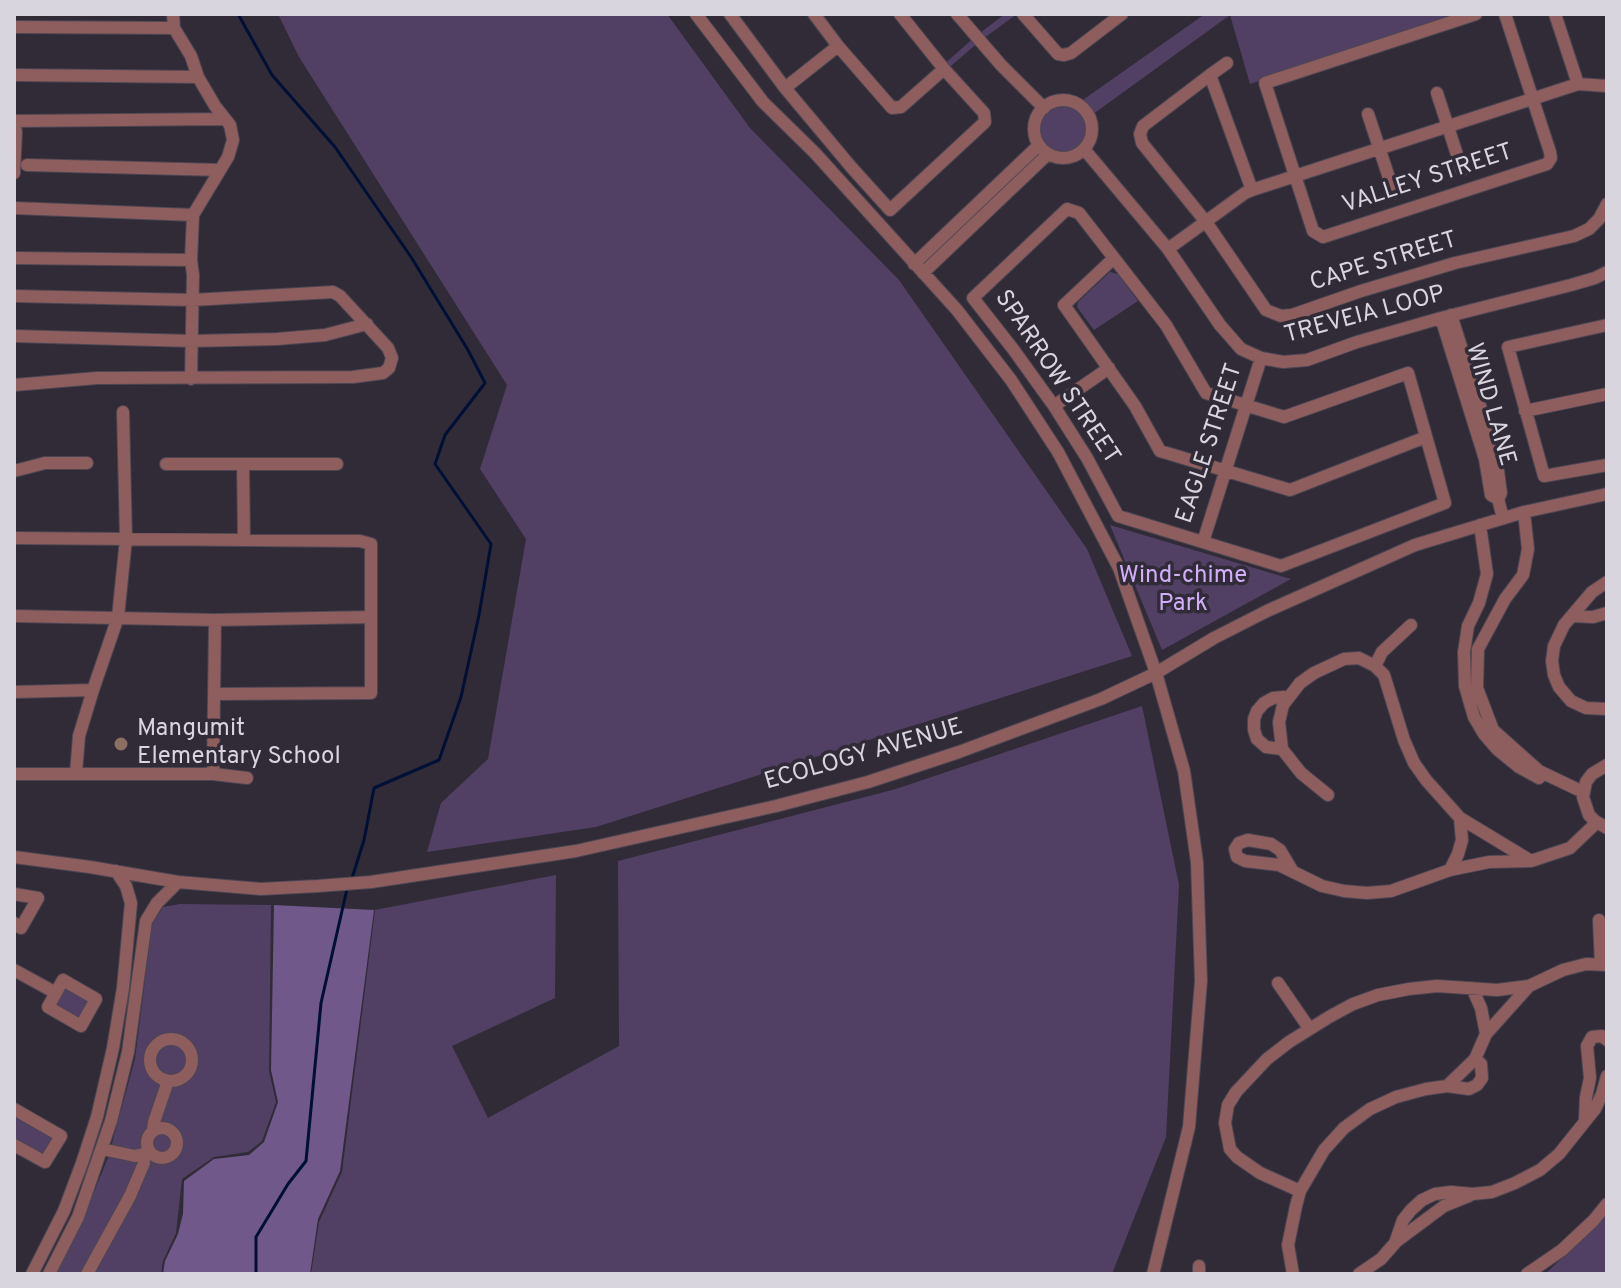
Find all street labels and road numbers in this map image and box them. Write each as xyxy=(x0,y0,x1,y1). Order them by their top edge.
street label: VALLEY STREET xyxy=(1339,139,1517,221)
street label: CAPE STREET xyxy=(1307,227,1461,299)
street label: TREVEIA LOOP xyxy=(1282,281,1448,351)
street label: SPARROW STREET xyxy=(987,286,1125,470)
street label: WIND LANE xyxy=(1458,340,1520,470)
street label: EAGLE STREET xyxy=(1172,361,1250,527)
street label: ECOLOGY AVENUE xyxy=(761,714,967,798)

